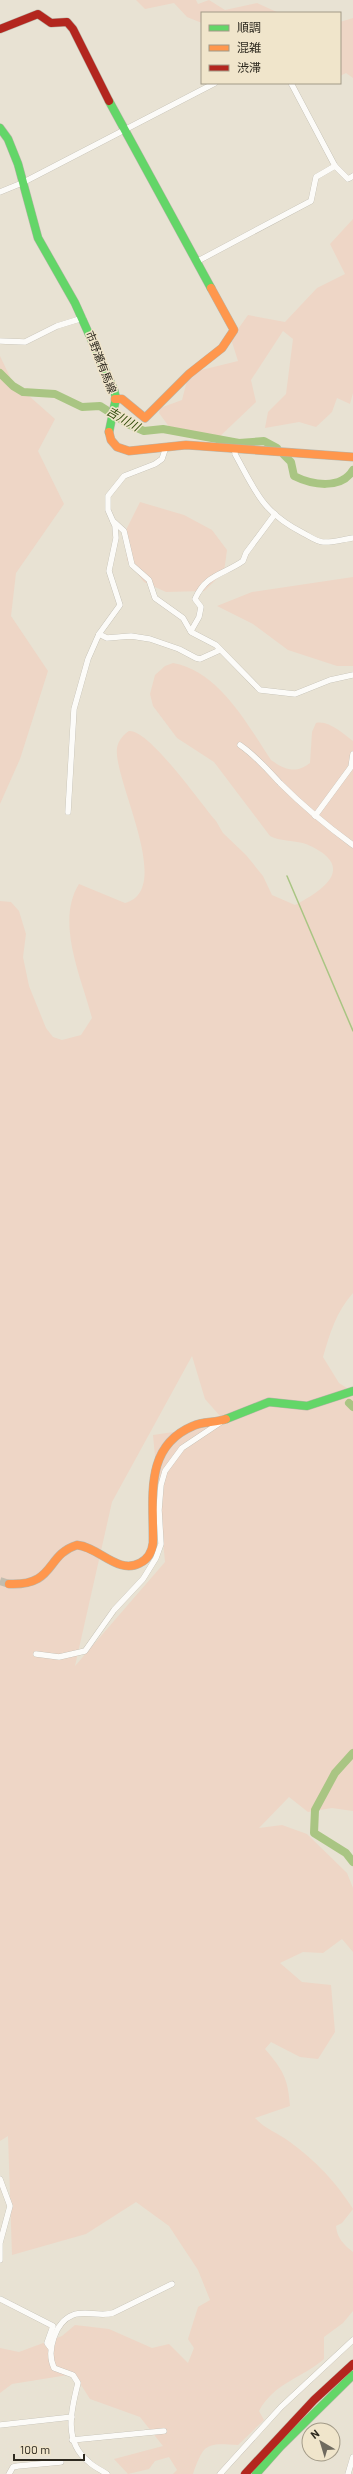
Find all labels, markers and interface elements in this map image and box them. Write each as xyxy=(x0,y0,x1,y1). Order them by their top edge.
legend xyxy=(201,12,341,84)
text: 順調 xyxy=(237,20,261,34)
text: 混雑 xyxy=(237,40,261,54)
text: 渋滞 xyxy=(237,60,261,74)
street label: 市野瀬有馬線 xyxy=(84,329,119,395)
water label: 吉川川 xyxy=(104,403,144,434)
north arrow xyxy=(301,2422,341,2462)
text: N xyxy=(308,2426,321,2441)
scale bar xyxy=(14,2436,84,2462)
text: 100 m xyxy=(20,2442,50,2456)

